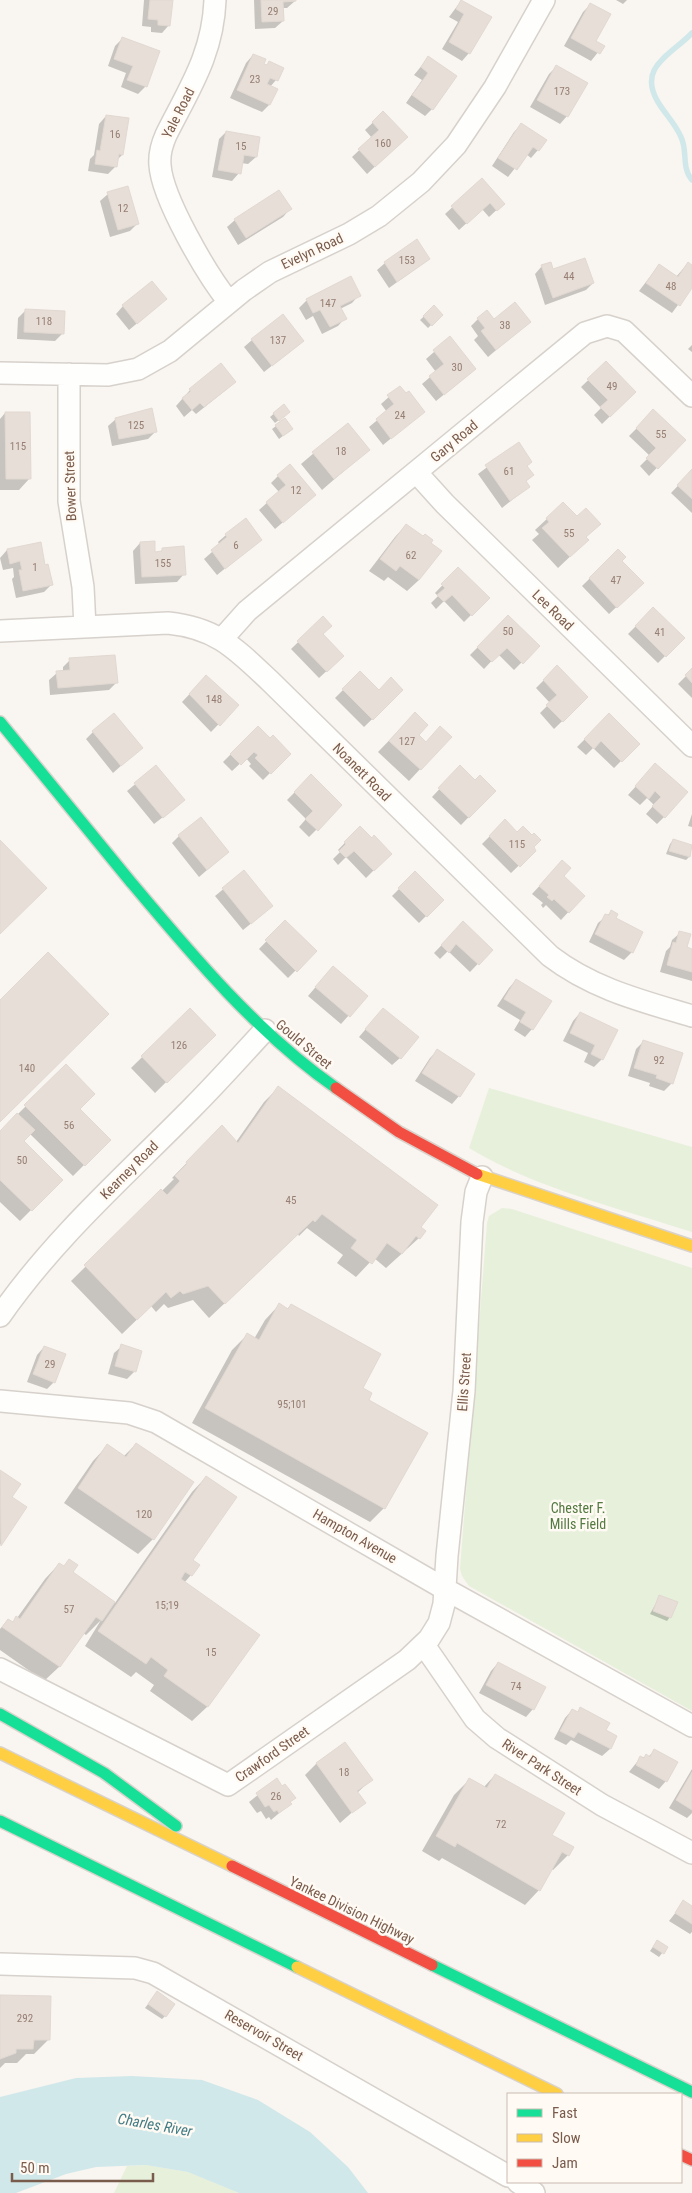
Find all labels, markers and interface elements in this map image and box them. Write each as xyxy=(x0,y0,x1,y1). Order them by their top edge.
house number: 29 xyxy=(268,5,278,18)
house number: 23 xyxy=(250,73,260,86)
street label: Yale Road xyxy=(158,85,198,141)
house number: 173 xyxy=(554,85,570,98)
house number: 16 xyxy=(110,128,120,141)
house number: 160 xyxy=(375,137,391,150)
house number: 15 xyxy=(236,140,246,153)
house number: 12 xyxy=(118,202,128,215)
street label: Evelyn Road xyxy=(279,230,345,272)
house number: 153 xyxy=(399,254,415,267)
house number: 44 xyxy=(564,270,575,283)
house number: 48 xyxy=(666,280,676,293)
house number: 147 xyxy=(320,297,336,310)
house number: 118 xyxy=(36,315,52,328)
house number: 38 xyxy=(500,319,510,332)
house number: 137 xyxy=(270,334,286,347)
house number: 30 xyxy=(452,361,462,374)
house number: 49 xyxy=(607,380,617,393)
house number: 24 xyxy=(395,409,406,422)
street label: Gary Road xyxy=(427,417,481,465)
house number: 125 xyxy=(128,419,144,432)
house number: 55 xyxy=(656,428,666,441)
house number: 115 xyxy=(10,440,26,453)
house number: 18 xyxy=(336,445,346,458)
street label: Bower Street xyxy=(61,450,79,522)
house number: 61 xyxy=(504,465,514,478)
house number: 12 xyxy=(291,484,301,497)
house number: 55 xyxy=(564,527,574,540)
house number: 6 xyxy=(233,539,239,552)
house number: 62 xyxy=(406,549,416,562)
house number: 155 xyxy=(155,557,171,570)
house number: 1 xyxy=(32,561,38,574)
house number: 47 xyxy=(611,574,621,587)
street label: Lee Road xyxy=(529,586,577,634)
house number: 50 xyxy=(503,625,513,638)
house number: 41 xyxy=(655,626,665,639)
house number: 148 xyxy=(206,693,222,706)
house number: 127 xyxy=(399,735,415,748)
street label: Noanett Road xyxy=(330,740,394,804)
house number: 115 xyxy=(509,838,525,851)
street label: Gould Street xyxy=(273,1016,335,1072)
house number: 126 xyxy=(171,1039,187,1052)
house number: 92 xyxy=(654,1054,664,1067)
house number: 140 xyxy=(19,1062,35,1075)
house number: 56 xyxy=(64,1119,74,1132)
street label: Kearney Road xyxy=(97,1138,161,1202)
house number: 50 xyxy=(17,1154,27,1167)
house number: 45 xyxy=(286,1194,296,1207)
street label: Ellis Street xyxy=(454,1352,474,1412)
house number: 29 xyxy=(45,1358,55,1371)
house number: 95;101 xyxy=(277,1398,307,1411)
park label: Chester F. Mills Field xyxy=(550,1500,606,1532)
street label: Hampton Avenue xyxy=(310,1506,400,1567)
house number: 120 xyxy=(136,1508,152,1521)
house number: 15;19 xyxy=(155,1599,179,1612)
house number: 57 xyxy=(64,1603,74,1616)
house number: 15 xyxy=(206,1646,216,1659)
house number: 74 xyxy=(511,1680,522,1693)
street label: Crawford Street xyxy=(232,1723,312,1785)
street label: River Park Street xyxy=(499,1735,585,1799)
house number: 18 xyxy=(339,1766,349,1779)
house number: 26 xyxy=(271,1790,281,1803)
house number: 72 xyxy=(496,1818,506,1831)
street label: Yankee Division Highway xyxy=(287,1873,417,1947)
street label: Reservoir Street xyxy=(222,2006,306,2064)
house number: 292 xyxy=(17,2012,33,2025)
legend xyxy=(507,2093,682,2183)
text: Fast xyxy=(552,2104,577,2122)
water label: Charles River xyxy=(116,2110,194,2141)
text: Slow xyxy=(552,2129,581,2147)
scale bar xyxy=(12,2150,154,2182)
text: Jam xyxy=(552,2154,578,2172)
text: 50 m xyxy=(20,2159,50,2177)

